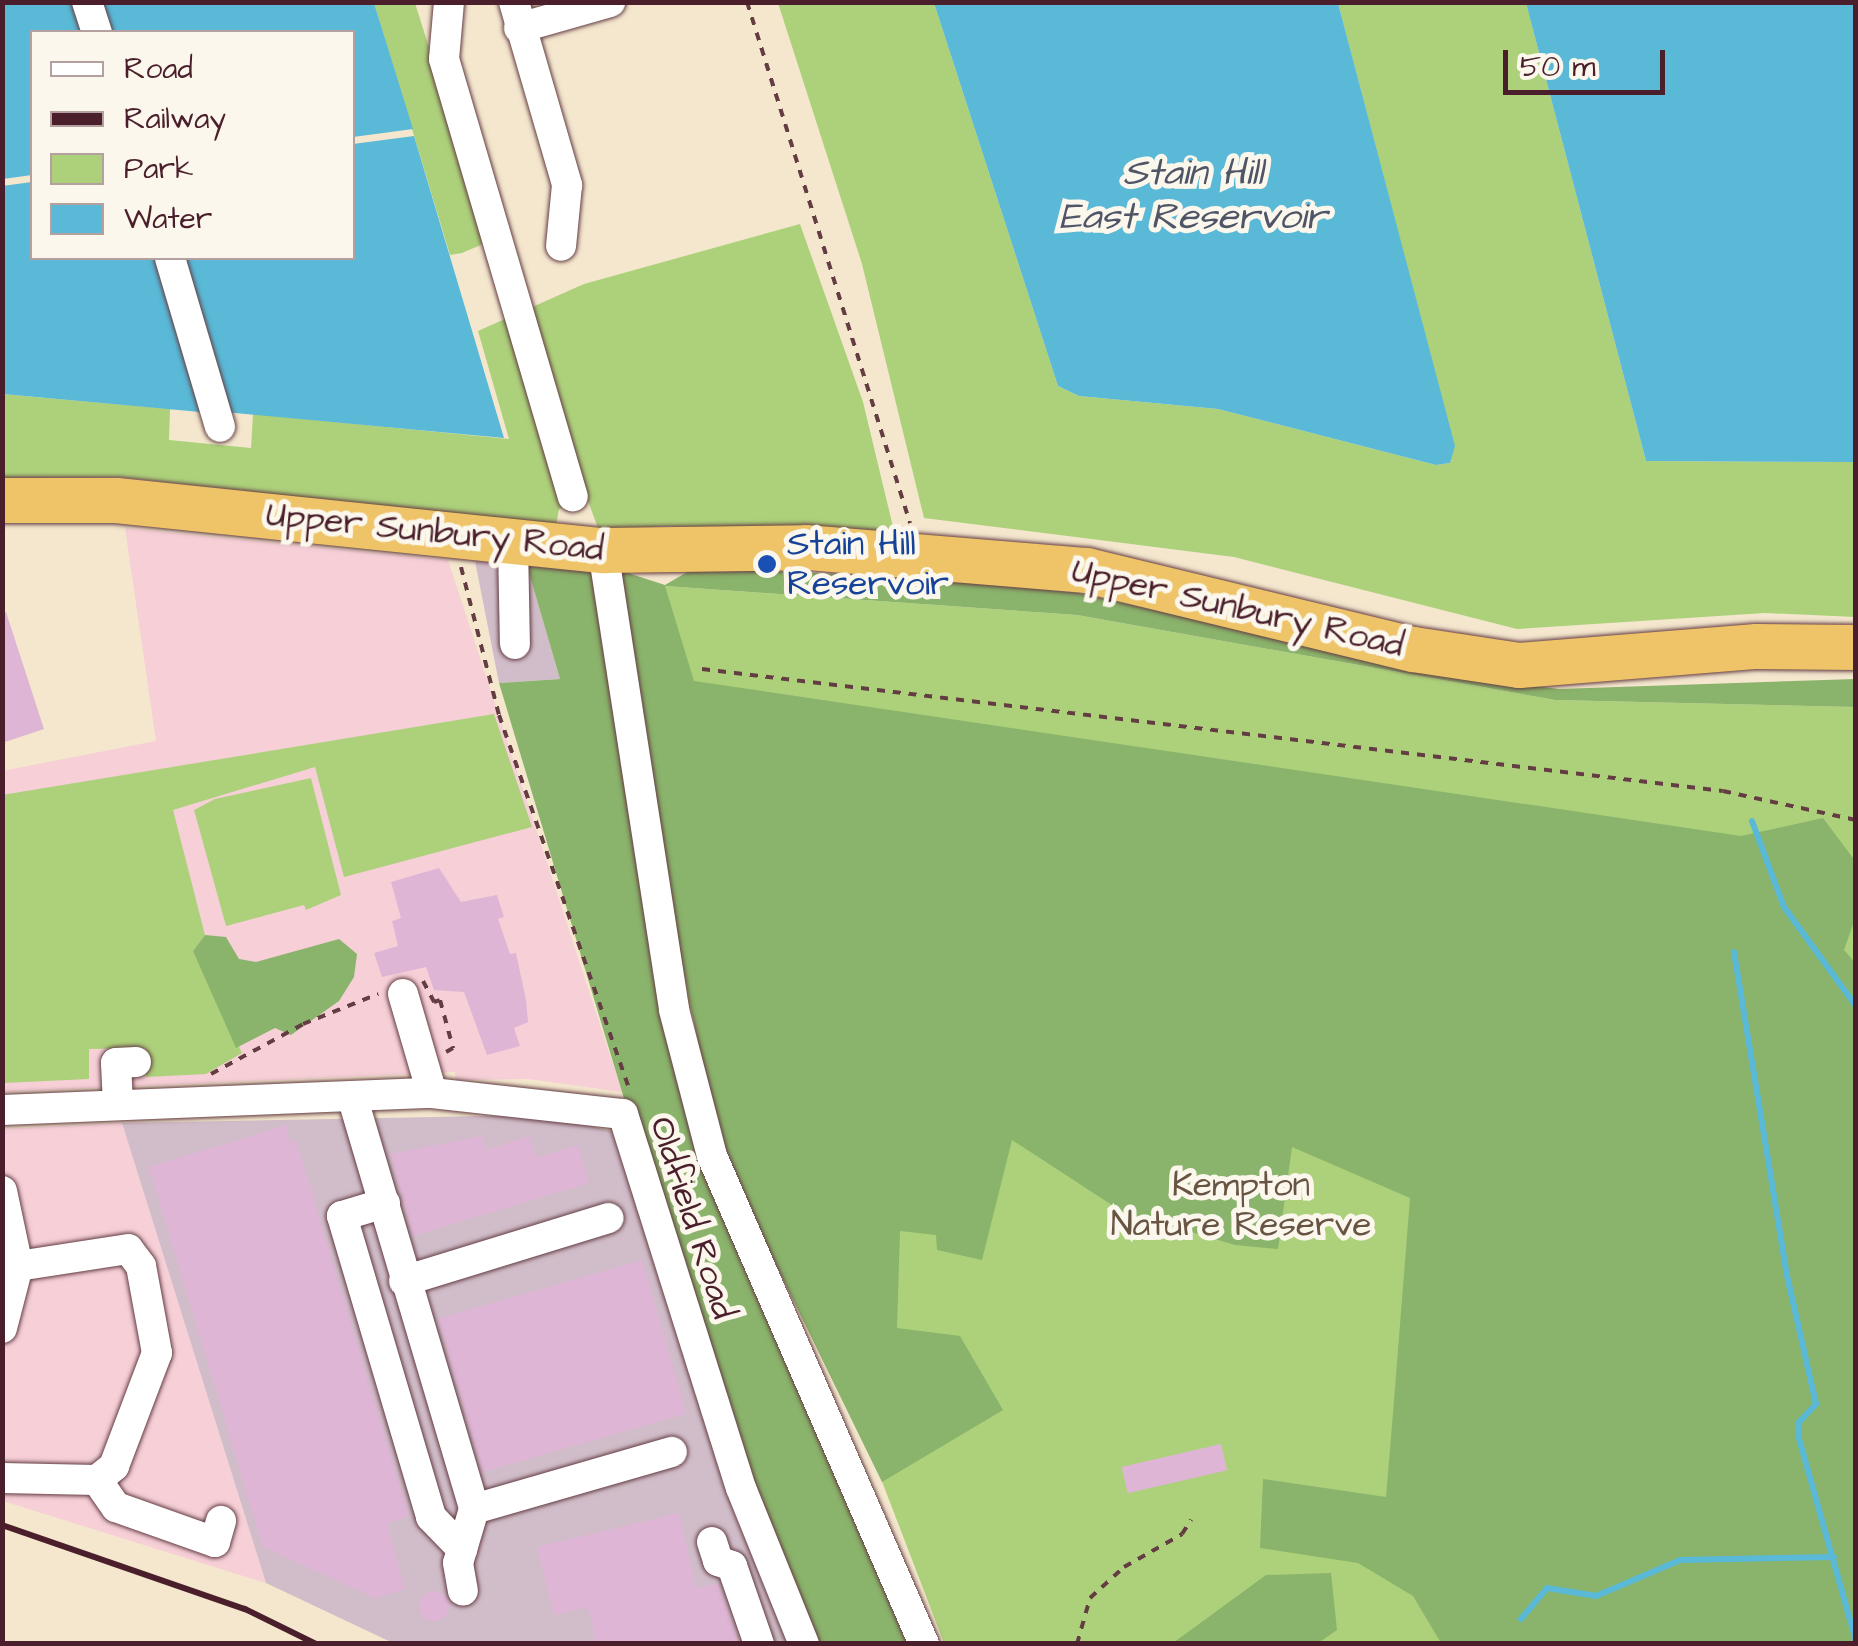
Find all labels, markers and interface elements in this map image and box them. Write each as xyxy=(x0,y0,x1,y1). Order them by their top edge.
legend xyxy=(30,30,355,260)
scale bar xyxy=(1508,30,1670,92)
text: 50 m xyxy=(1520,46,1596,88)
text: Road xyxy=(124,48,193,90)
text: Railway xyxy=(124,98,226,140)
text: Park xyxy=(124,148,193,190)
water label: Stain Hill East Reservoir xyxy=(1059,151,1327,240)
text: Water xyxy=(124,198,212,240)
street label: Upper Sunbury Road xyxy=(264,493,606,571)
place label: Stain Hill Reservoir xyxy=(787,523,949,605)
street label: Upper Sunbury Road xyxy=(1068,549,1408,667)
marker: Stain Hill Reservoir xyxy=(756,553,778,575)
street label: Oldfield Road xyxy=(640,1112,744,1324)
park label: Kempton Nature Reserve xyxy=(1111,1164,1371,1246)

